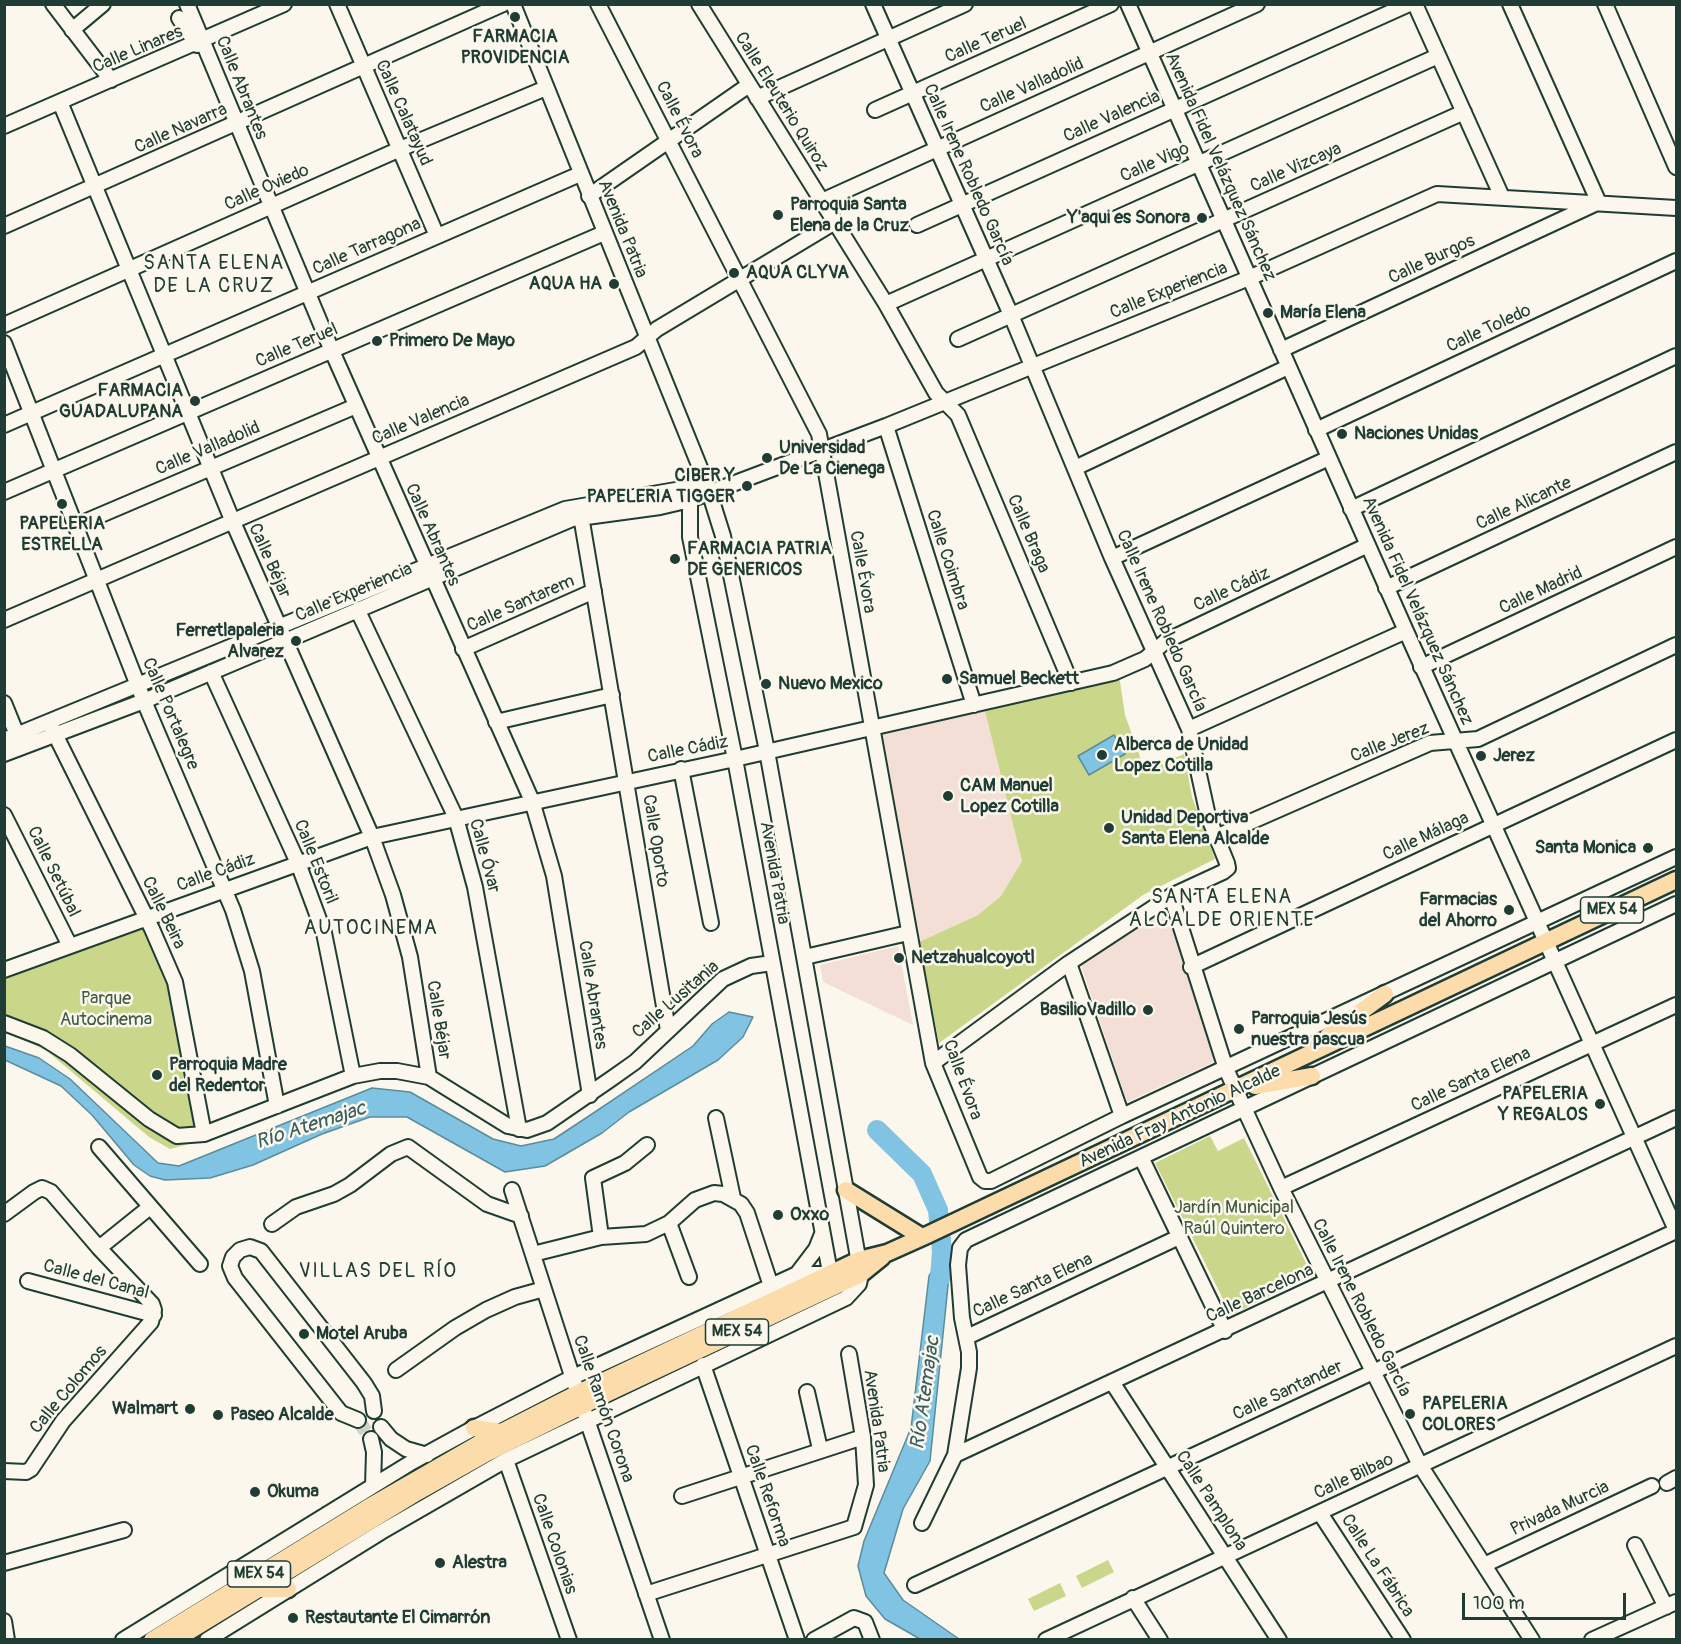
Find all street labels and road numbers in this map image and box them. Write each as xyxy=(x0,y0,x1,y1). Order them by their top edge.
street label: Calle Teruel xyxy=(942,13,1030,69)
street label: Calle Linares xyxy=(90,21,186,79)
street label: Calle Eleuterio Quiroz xyxy=(729,28,833,176)
street label: Calle Abrantes xyxy=(210,33,272,143)
street label: Avenida Fidel Velázquez Sánchez xyxy=(1160,49,1280,285)
street label: Calle Valladolid xyxy=(977,53,1087,119)
street label: Calle Calatayud xyxy=(370,57,436,169)
street label: Calle Évora xyxy=(650,78,708,162)
street label: Calle Irene Robledo García xyxy=(918,81,1018,269)
street label: Calle Valencia xyxy=(1060,86,1164,148)
street label: Calle Navarra xyxy=(131,99,231,159)
street label: Calle Vigo xyxy=(1117,138,1193,188)
street label: Calle Vizcaya xyxy=(1247,138,1345,198)
street label: Calle Oviedo xyxy=(221,160,313,216)
street label: Avenida Patria xyxy=(593,177,651,281)
street label: Calle Tarragona xyxy=(309,213,425,281)
street label: Calle Burgos xyxy=(1385,231,1479,289)
street label: Calle Experiencia xyxy=(1107,258,1231,324)
street label: Calle Toledo xyxy=(1443,300,1535,358)
street label: Calle Teruel xyxy=(253,319,341,373)
street label: Calle Valencia xyxy=(369,390,473,450)
street label: Calle Valladolid xyxy=(153,417,263,481)
street label: Calle Alicante xyxy=(1473,472,1575,536)
street label: Calle Abrantes xyxy=(400,480,464,590)
street label: Calle Braga xyxy=(1002,491,1054,577)
street label: Avenida Fidel Velázquez Sánchez xyxy=(1357,493,1477,729)
street label: Calle Coimbra xyxy=(921,507,973,613)
street label: Calle Béjar xyxy=(243,520,295,602)
street label: Calle Irene Robledo García xyxy=(1111,527,1211,715)
street label: Calle Évora xyxy=(844,529,880,615)
street label: Calle Experiencia xyxy=(292,559,416,627)
street label: Calle Madrid xyxy=(1496,562,1586,620)
street label: Calle Cádiz xyxy=(1190,563,1274,617)
street label: Calle Santarem xyxy=(464,571,578,637)
street label: Calle Portalegre xyxy=(137,655,203,773)
street label: Calle Jerez xyxy=(1348,718,1432,768)
street label: Calle Cádiz xyxy=(646,732,730,768)
street label: Calle Oporto xyxy=(637,793,673,889)
street label: Calle Málaga xyxy=(1380,808,1472,866)
street label: Calle Estoril xyxy=(288,817,342,907)
street label: Calle Óvar xyxy=(464,817,504,895)
street label: Avenida Patria xyxy=(754,820,794,926)
street label: Calle Setúbal xyxy=(22,823,84,921)
street label: Calle Cádiz xyxy=(174,849,258,897)
street label: Calle Beira xyxy=(136,873,190,953)
road number: MEX 54 xyxy=(1580,897,1644,923)
street label: Calle Abrantes xyxy=(573,939,611,1051)
street label: Calle Lusitania xyxy=(628,956,724,1044)
street label: Calle Béjar xyxy=(421,979,455,1061)
street label: Calle Évora xyxy=(938,1037,986,1123)
street label: Calle Santa Elena xyxy=(1408,1043,1534,1117)
street label: Avenida Fray Antonio Alcalde xyxy=(1076,1061,1284,1173)
street label: Calle Irene Robledo García xyxy=(1307,1215,1415,1401)
street label: Calle Santa Elena xyxy=(970,1249,1096,1323)
street label: Calle del Canal xyxy=(41,1256,151,1304)
street label: Calle Barcelona xyxy=(1203,1260,1317,1328)
road number: MEX 54 xyxy=(706,1319,768,1345)
street label: Calle Ramón Corona xyxy=(568,1332,638,1486)
street label: Calle Colomos xyxy=(26,1341,112,1439)
street label: Calle Santander xyxy=(1230,1356,1346,1426)
street label: Avenida Patria xyxy=(858,1368,894,1474)
street label: Calle Reforma xyxy=(739,1442,795,1550)
street label: Calle Pamplona xyxy=(1171,1447,1251,1555)
street label: Calle Bilbao xyxy=(1311,1449,1397,1505)
street label: Privada Murcia xyxy=(1507,1477,1613,1541)
street label: Calle Colonias xyxy=(527,1491,581,1597)
street label: Calle La Fábrica xyxy=(1336,1510,1418,1622)
road number: MEX 54 xyxy=(228,1561,290,1587)

